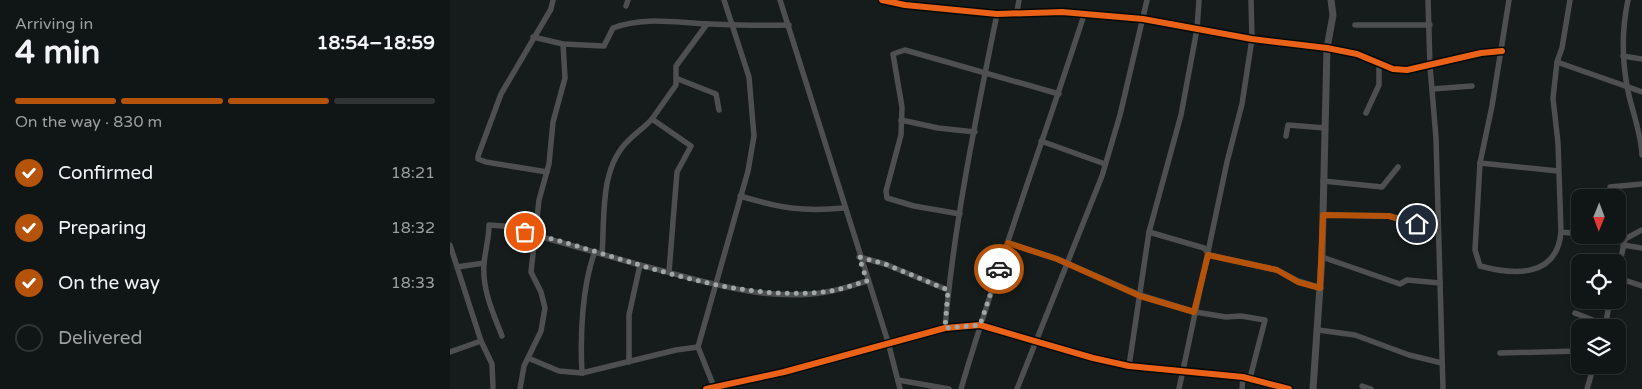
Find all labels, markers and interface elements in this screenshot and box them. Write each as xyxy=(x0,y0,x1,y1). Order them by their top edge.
text: Arriving in xyxy=(15,14,93,34)
text: 18:54–18:59 xyxy=(316,32,435,54)
text: 4 min xyxy=(15,34,100,72)
text: On the way · 830 m xyxy=(15,112,162,132)
icon: check xyxy=(15,159,43,187)
text: Confirmed xyxy=(58,162,153,184)
text: 18:21 xyxy=(391,163,435,183)
north arrow xyxy=(1571,189,1626,244)
map controls xyxy=(1571,189,1626,374)
pin xyxy=(1396,203,1438,245)
icon: home xyxy=(1403,210,1431,238)
pin xyxy=(504,211,546,253)
icon: check xyxy=(15,214,43,242)
text: Preparing xyxy=(58,217,147,239)
text: 18:32 xyxy=(391,218,435,238)
icon: bag xyxy=(511,218,539,246)
courier xyxy=(974,244,1024,294)
button: locate xyxy=(1571,254,1626,309)
icon: car xyxy=(985,255,1013,283)
icon: check xyxy=(15,269,43,297)
text: On the way xyxy=(58,272,160,294)
text: 18:33 xyxy=(391,273,435,293)
button: layers xyxy=(1571,319,1626,374)
text: Delivered xyxy=(58,327,143,349)

